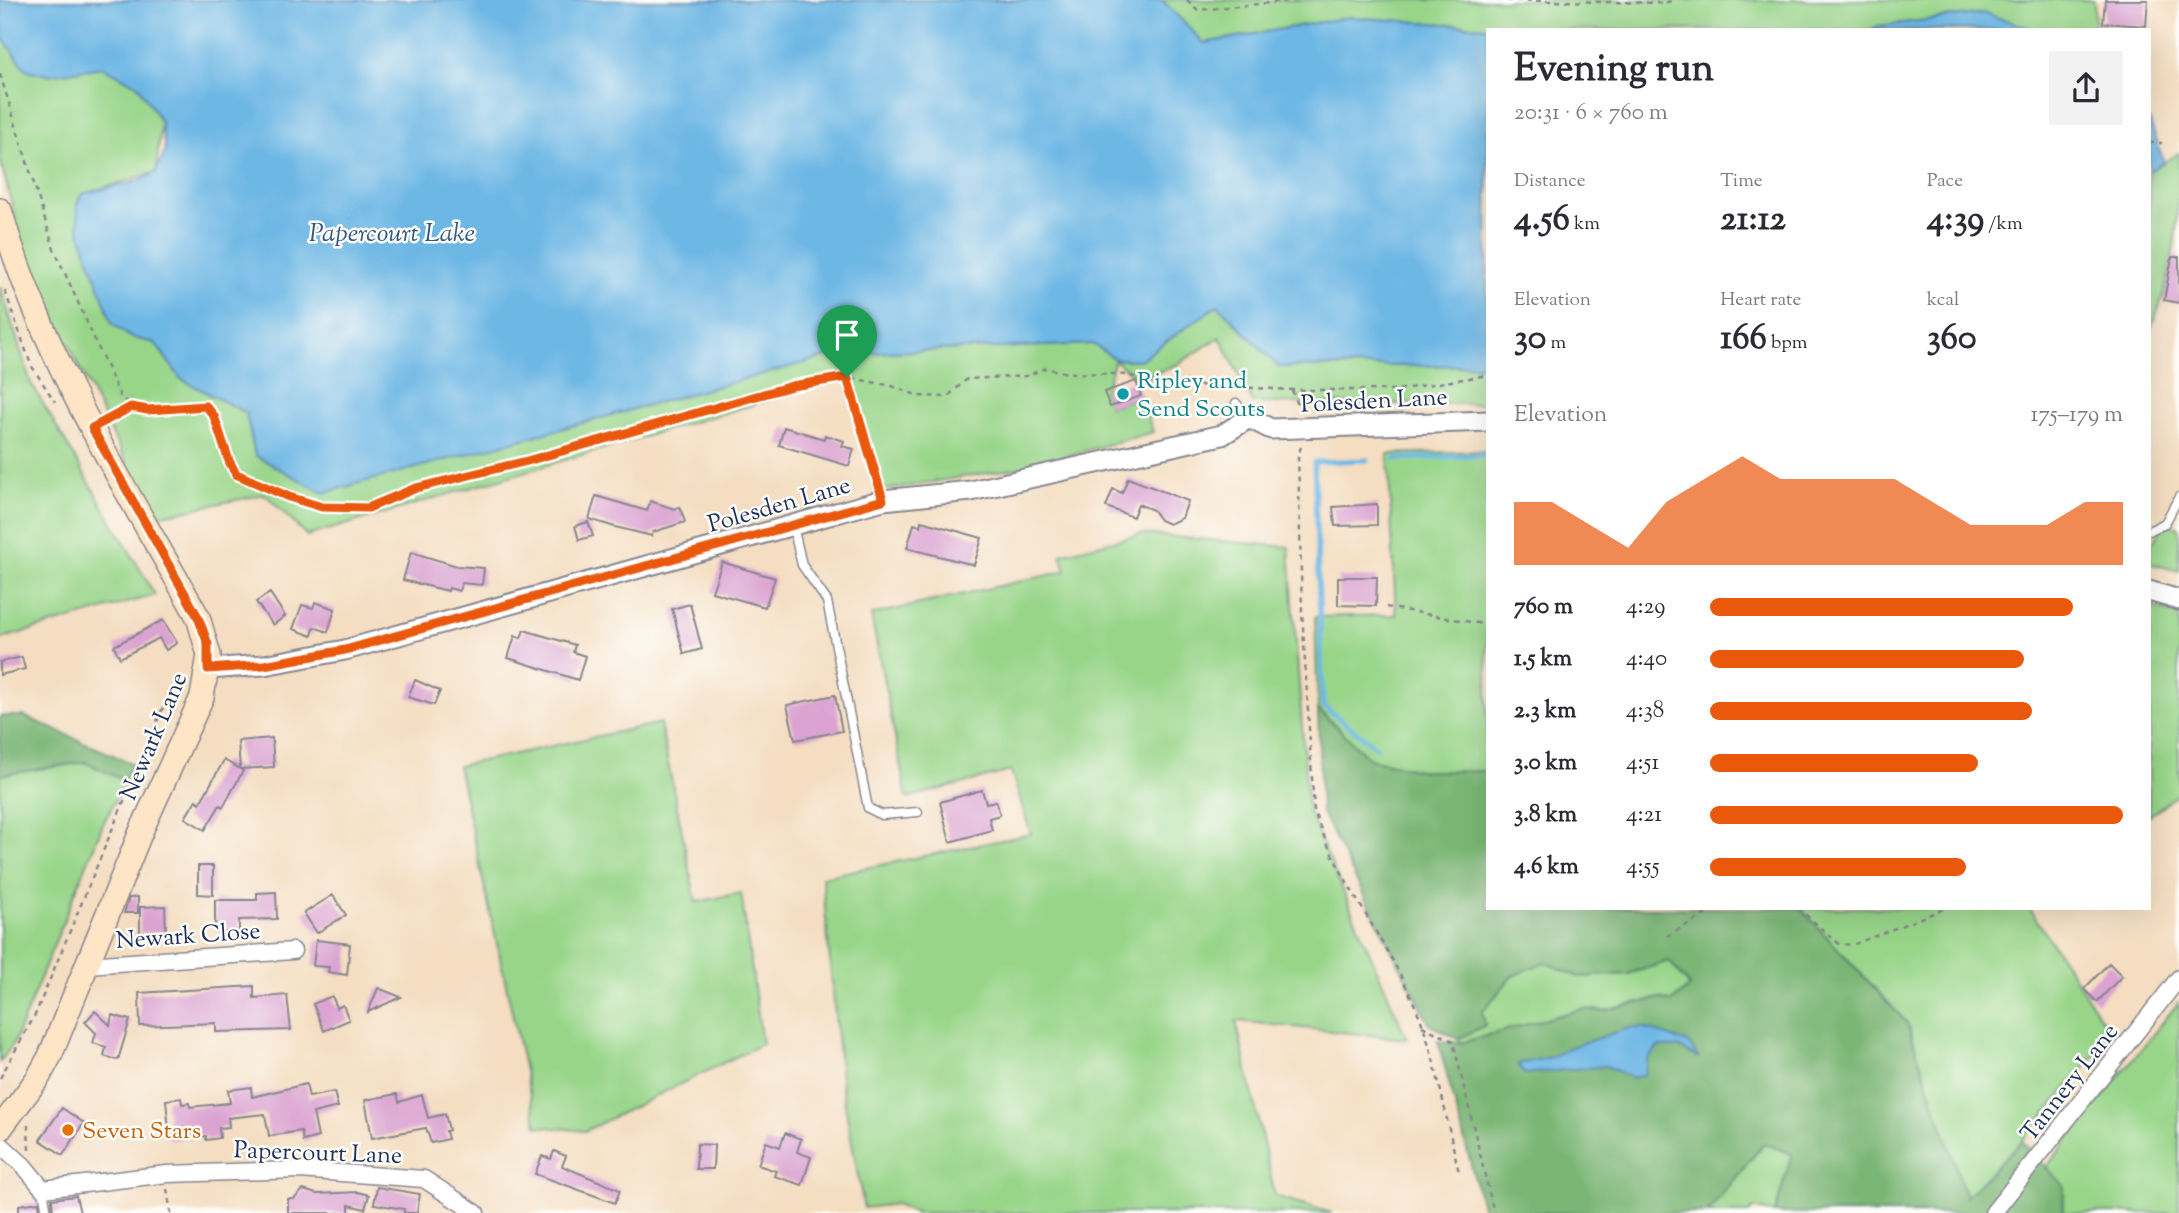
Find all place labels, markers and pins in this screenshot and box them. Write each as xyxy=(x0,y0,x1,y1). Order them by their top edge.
pin xyxy=(817,305,877,377)
place label: Ripley and Send Scouts xyxy=(1137,365,1265,427)
marker: Ripley and Send Scouts xyxy=(1115,386,1131,402)
place label: Seven Stars xyxy=(82,1115,201,1149)
marker: Seven Stars xyxy=(60,1122,76,1138)

